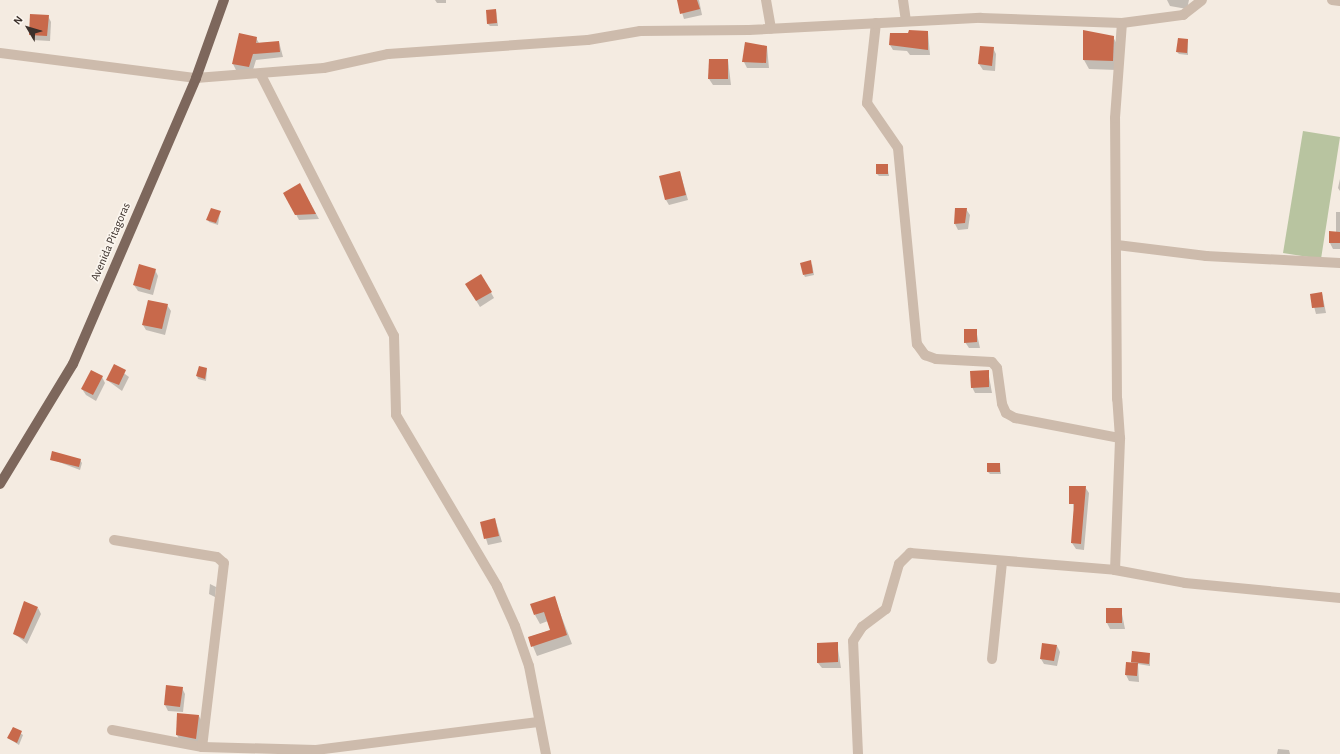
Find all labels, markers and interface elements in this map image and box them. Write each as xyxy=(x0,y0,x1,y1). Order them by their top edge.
north arrow xyxy=(8,8,48,48)
text: N xyxy=(11,14,25,27)
street label: Avenida Pitagoras xyxy=(88,201,134,283)

